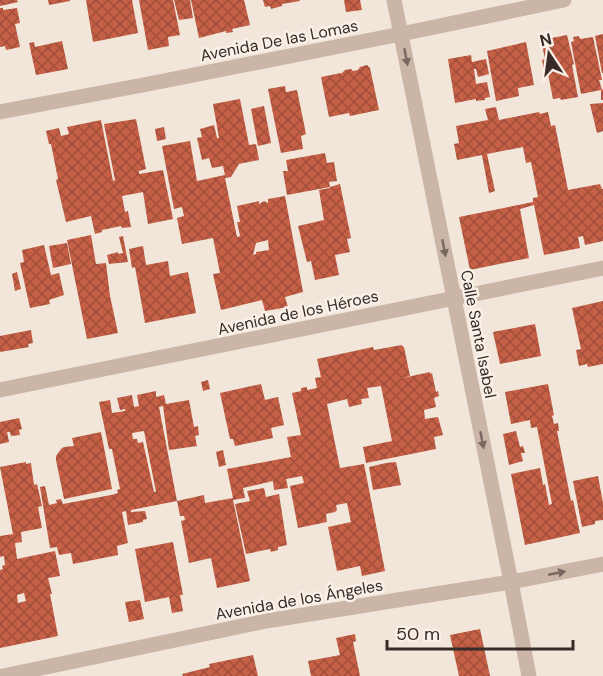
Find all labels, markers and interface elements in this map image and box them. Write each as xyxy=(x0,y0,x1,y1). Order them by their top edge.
street label: Avenida De las Lomas xyxy=(198,15,360,66)
north arrow xyxy=(519,24,579,84)
text: N xyxy=(538,28,554,51)
one-way arrow xyxy=(401,48,411,67)
one-way arrow xyxy=(440,239,449,258)
street label: Calle Santa Isabel xyxy=(456,268,501,400)
street label: Avenida de los Héroes xyxy=(216,285,380,340)
one-way arrow xyxy=(478,430,487,449)
one-way arrow xyxy=(548,568,567,577)
street label: Avenida de los Ángeles xyxy=(214,574,385,625)
scale bar xyxy=(387,613,573,651)
text: 50 m xyxy=(396,622,440,646)

